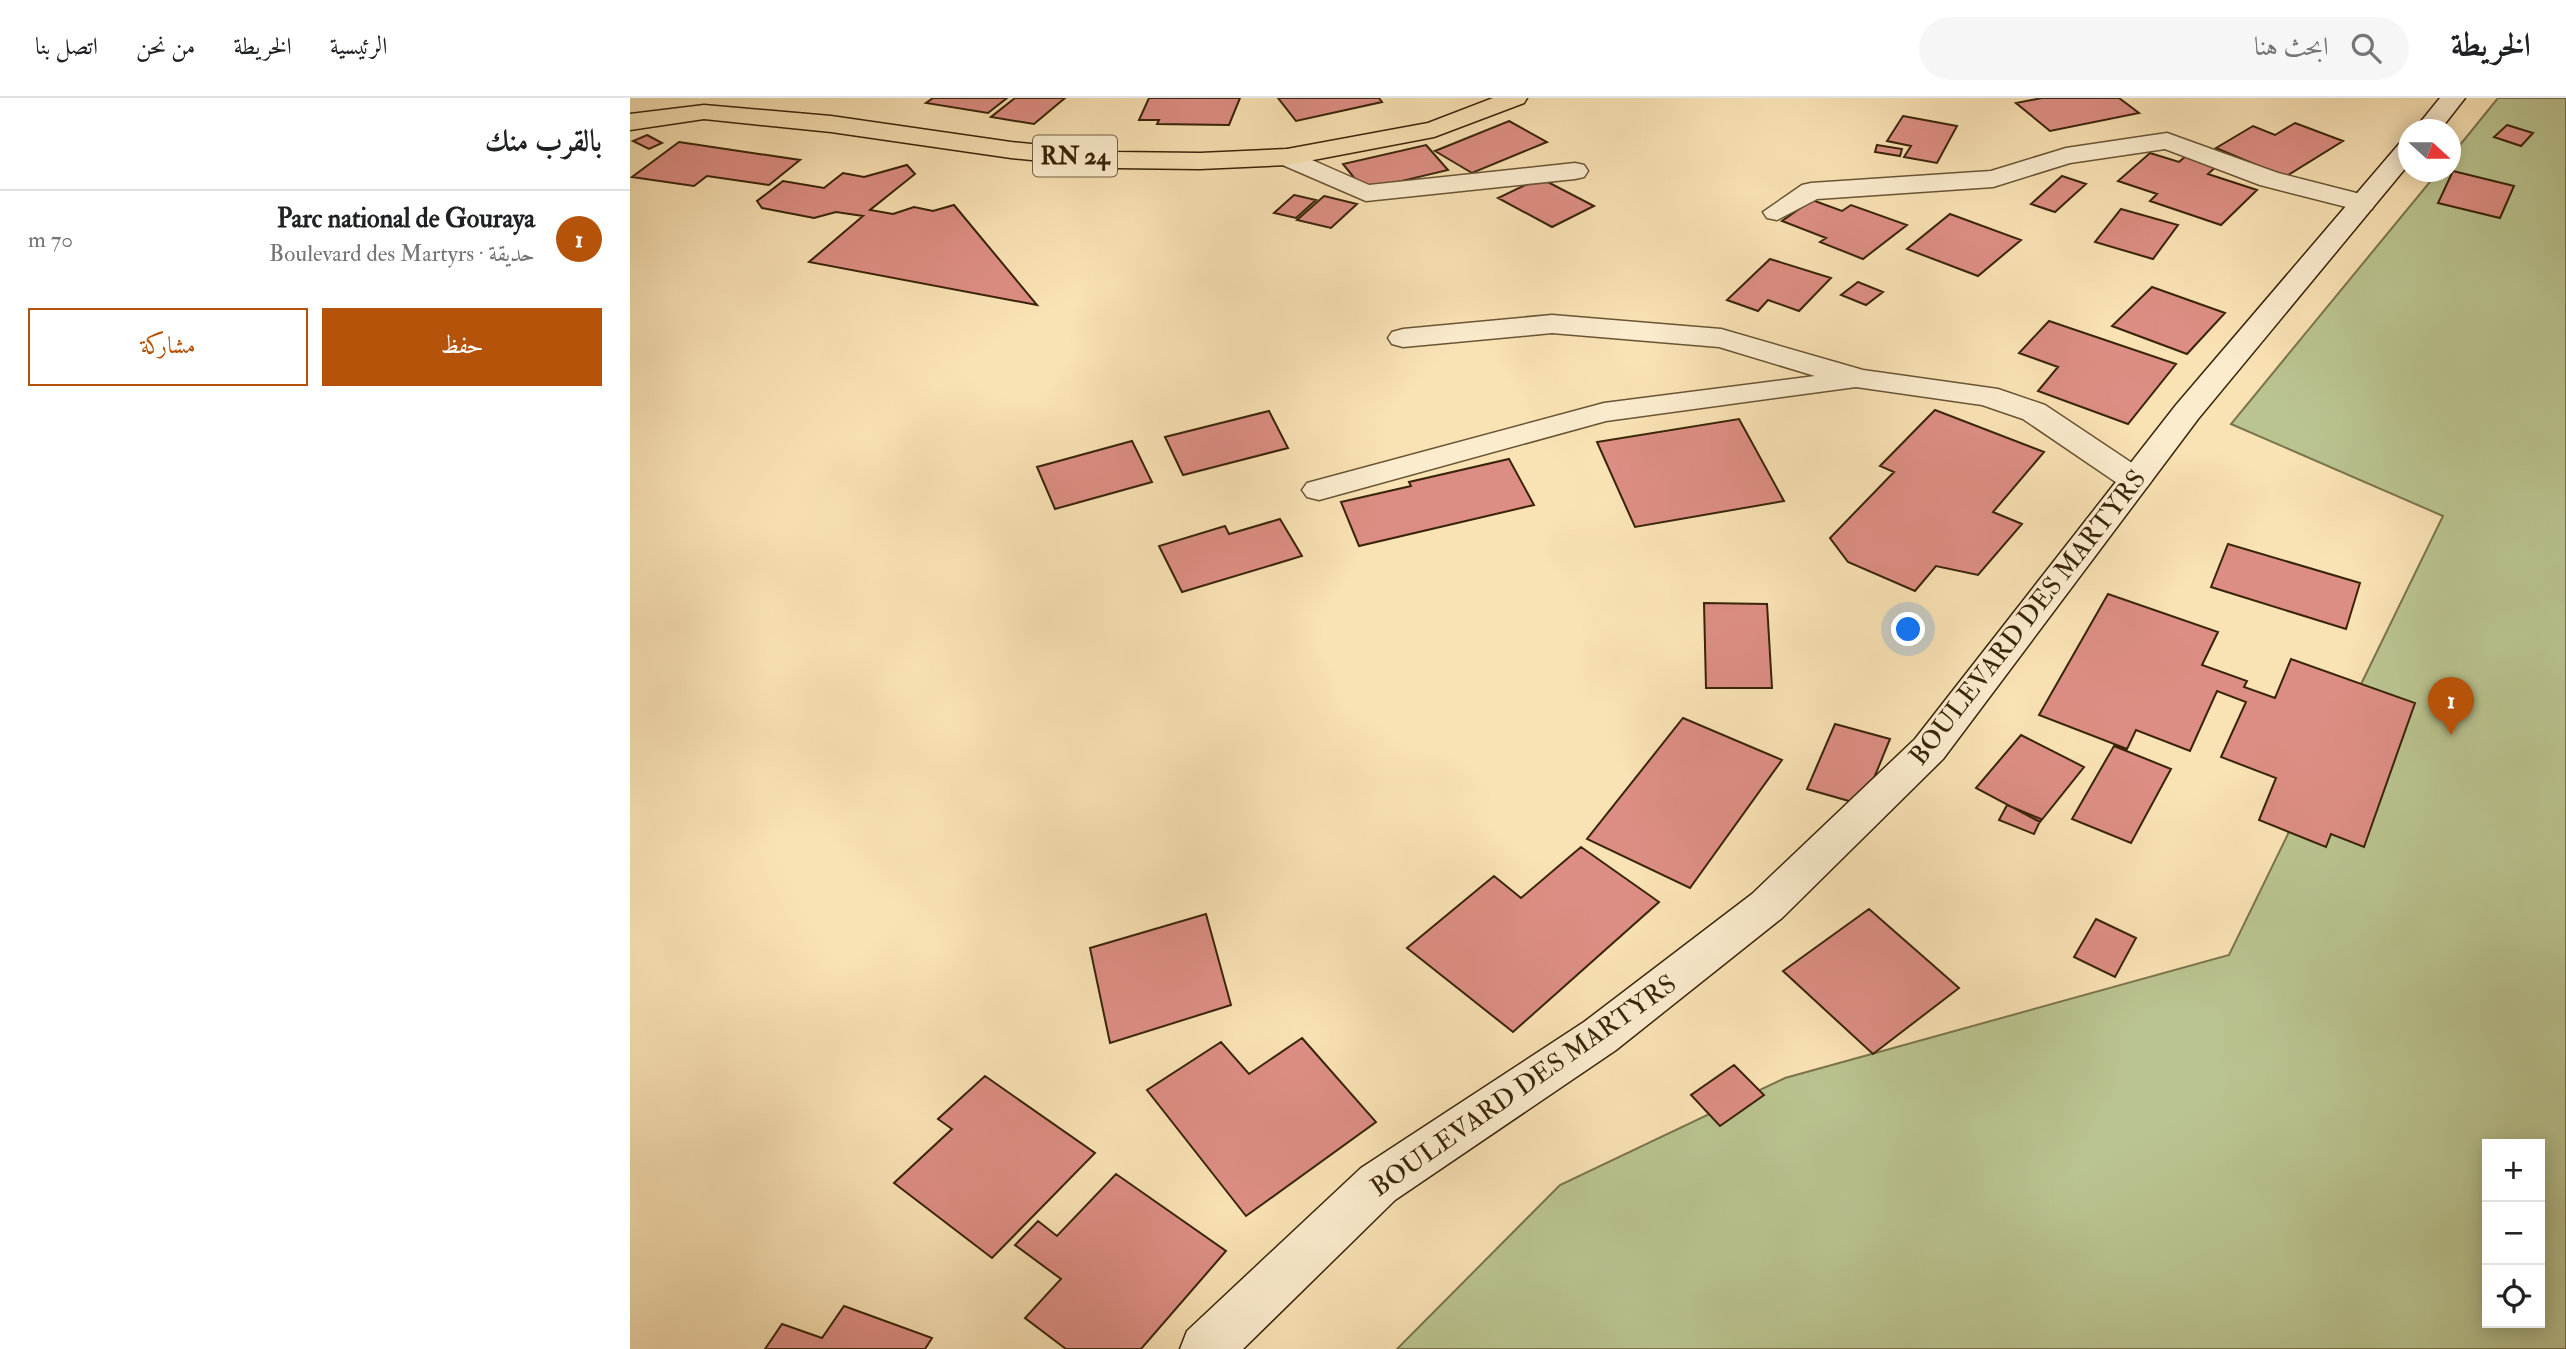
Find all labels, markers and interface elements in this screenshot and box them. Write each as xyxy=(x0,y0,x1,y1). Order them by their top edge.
search box xyxy=(1919,17,2409,80)
text: الخريطة xyxy=(2451,25,2531,66)
icon: search xyxy=(2347,29,2385,67)
text: اتصل بنا xyxy=(35,31,98,62)
text: من نحن xyxy=(136,31,195,62)
text: الخريطة xyxy=(233,31,292,62)
text: الرئيسية xyxy=(330,31,387,62)
text: ابحث هنا xyxy=(2254,31,2329,63)
north arrow xyxy=(2398,119,2461,182)
text: بالقرب منك xyxy=(485,123,602,160)
road number: RN 24 xyxy=(1033,136,1117,176)
text: Parc national de Gouraya xyxy=(277,203,535,235)
text: 70 m xyxy=(28,225,73,254)
text: 1 xyxy=(575,225,583,254)
text: حديقة · Boulevard des Martyrs xyxy=(269,239,535,268)
button: مشاركة xyxy=(28,308,308,386)
button: حفظ xyxy=(322,308,602,386)
street label: BOULEVARD DES MARTYRS xyxy=(1903,464,2153,772)
your location xyxy=(1891,612,1925,646)
pin: 1 xyxy=(2428,677,2474,735)
street label: BOULEVARD DES MARTYRS xyxy=(1365,968,1683,1204)
map controls xyxy=(2482,1139,2545,1328)
button: + xyxy=(2482,1139,2545,1202)
button: − xyxy=(2482,1202,2545,1265)
button: locate xyxy=(2482,1265,2545,1328)

